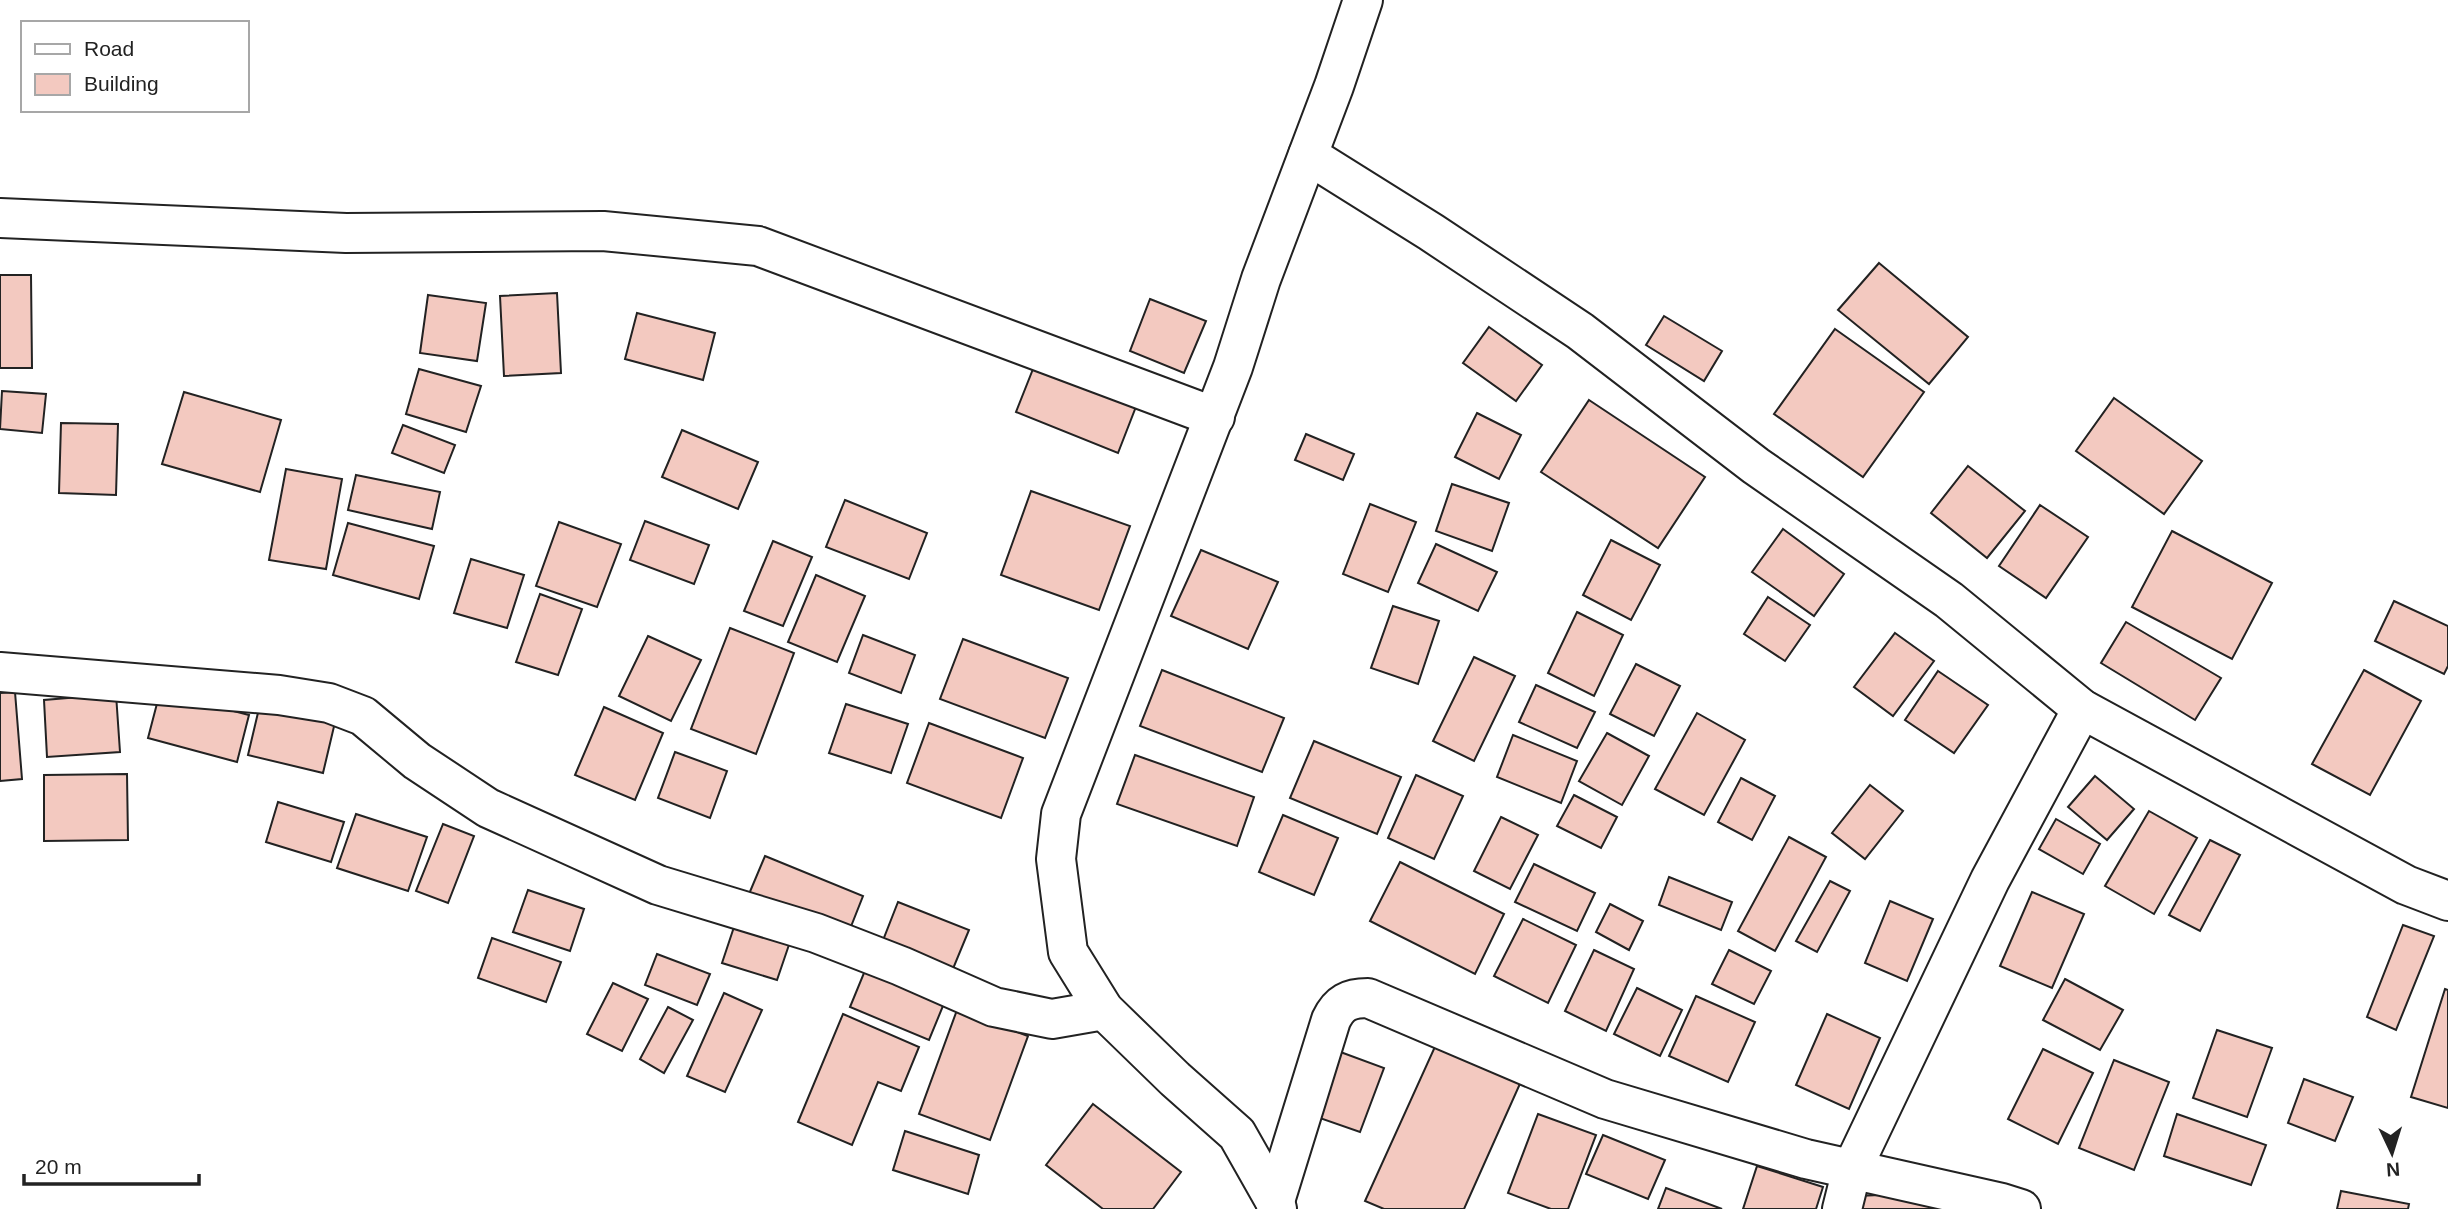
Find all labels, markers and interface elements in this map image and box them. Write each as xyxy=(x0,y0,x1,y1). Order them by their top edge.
legend xyxy=(21,21,248,112)
text: Road xyxy=(84,37,134,60)
text: Building xyxy=(84,72,159,95)
north arrow xyxy=(2357,1118,2427,1188)
scale bar xyxy=(24,1142,200,1186)
text: 20 m xyxy=(35,1155,82,1178)
text: N xyxy=(2386,1159,2401,1180)

